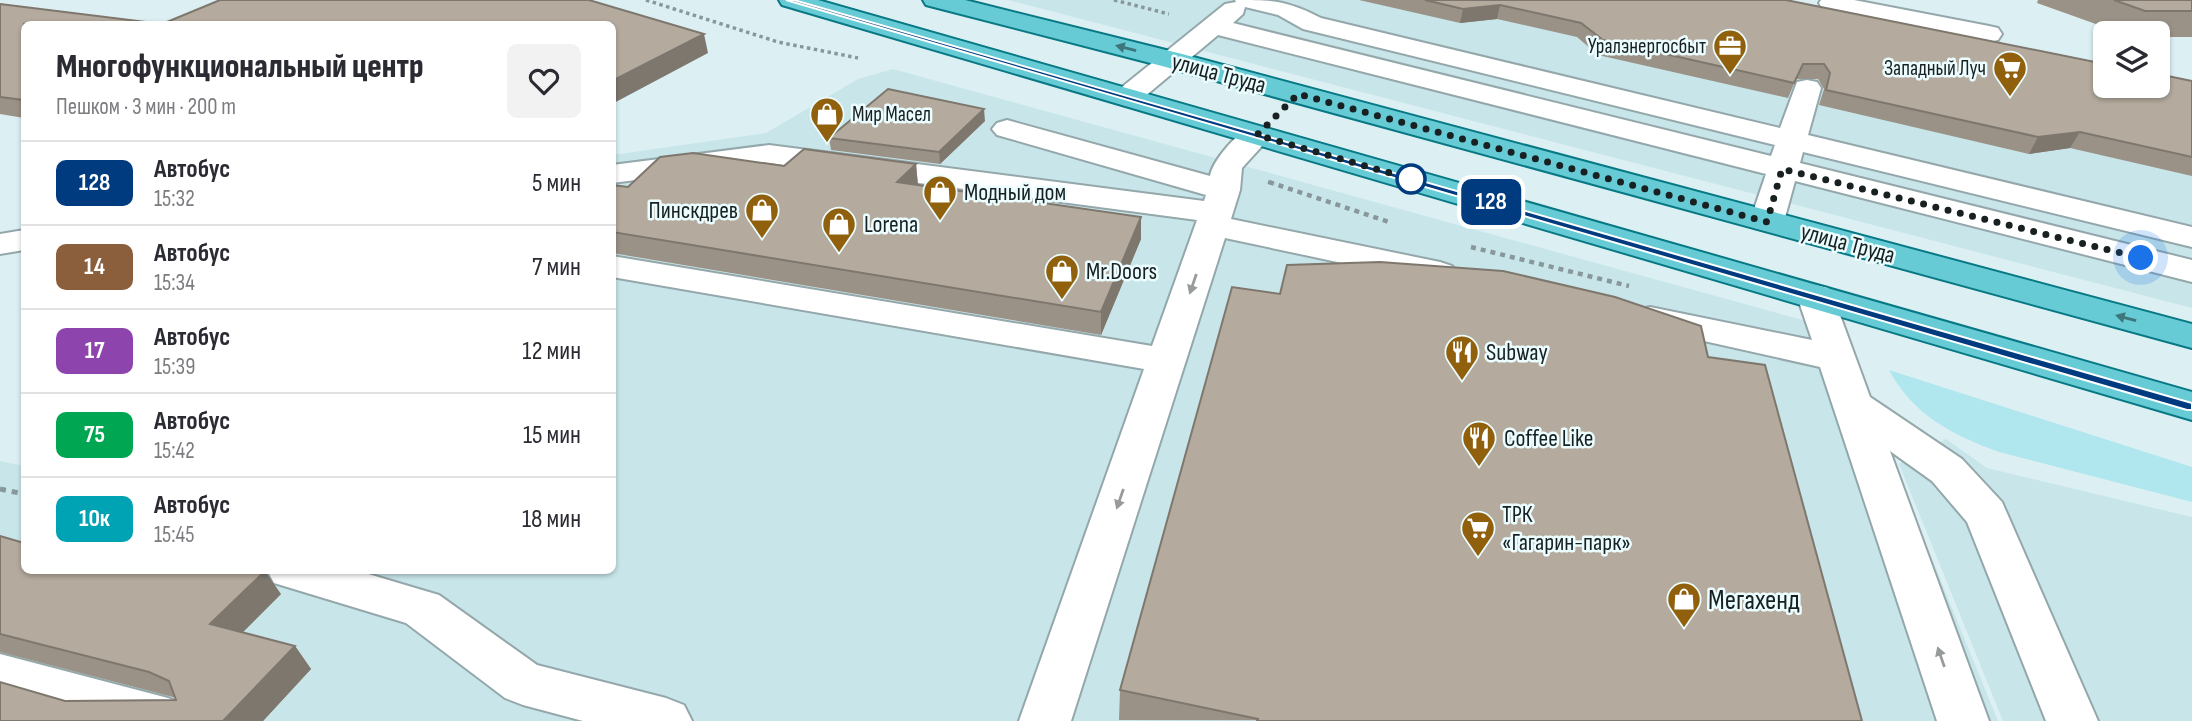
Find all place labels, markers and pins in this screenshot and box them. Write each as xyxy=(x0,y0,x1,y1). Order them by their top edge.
office icon: Уралэнергосбыт xyxy=(1711,27,1749,76)
place label: Уралэнергосбыт xyxy=(1588,34,1706,59)
supermarket icon: Западный Луч xyxy=(1991,49,2029,98)
place label: Западный Луч xyxy=(1884,56,1986,81)
shop icon: Мир Масел xyxy=(808,95,846,144)
place label: Мир Масел xyxy=(852,102,931,127)
unlabelled marker xyxy=(1396,164,1426,194)
shop icon: Модный дом xyxy=(921,173,959,222)
place label: Модный дом xyxy=(964,178,1066,207)
shop icon: Пинскдрев xyxy=(743,191,781,240)
place label: Пинскдрев xyxy=(649,196,738,225)
shop icon: Lorena xyxy=(820,205,858,254)
place label: Lorena xyxy=(864,210,918,239)
shop icon: Mr.Doors xyxy=(1043,252,1081,301)
place label: Mr.Doors xyxy=(1086,257,1157,286)
restaurant icon: Subway xyxy=(1443,333,1481,382)
place label: Subway xyxy=(1486,338,1548,367)
restaurant icon: Coffee Like xyxy=(1460,419,1498,468)
place label: Coffee Like xyxy=(1504,424,1593,453)
place label: ТРК «Гагарин-парк» xyxy=(1502,500,1631,557)
supermarket icon: ТРК «Гагарин-парк» xyxy=(1459,509,1497,558)
shop icon: Мегахенд xyxy=(1665,580,1703,629)
place label: Мегахенд xyxy=(1708,584,1800,617)

